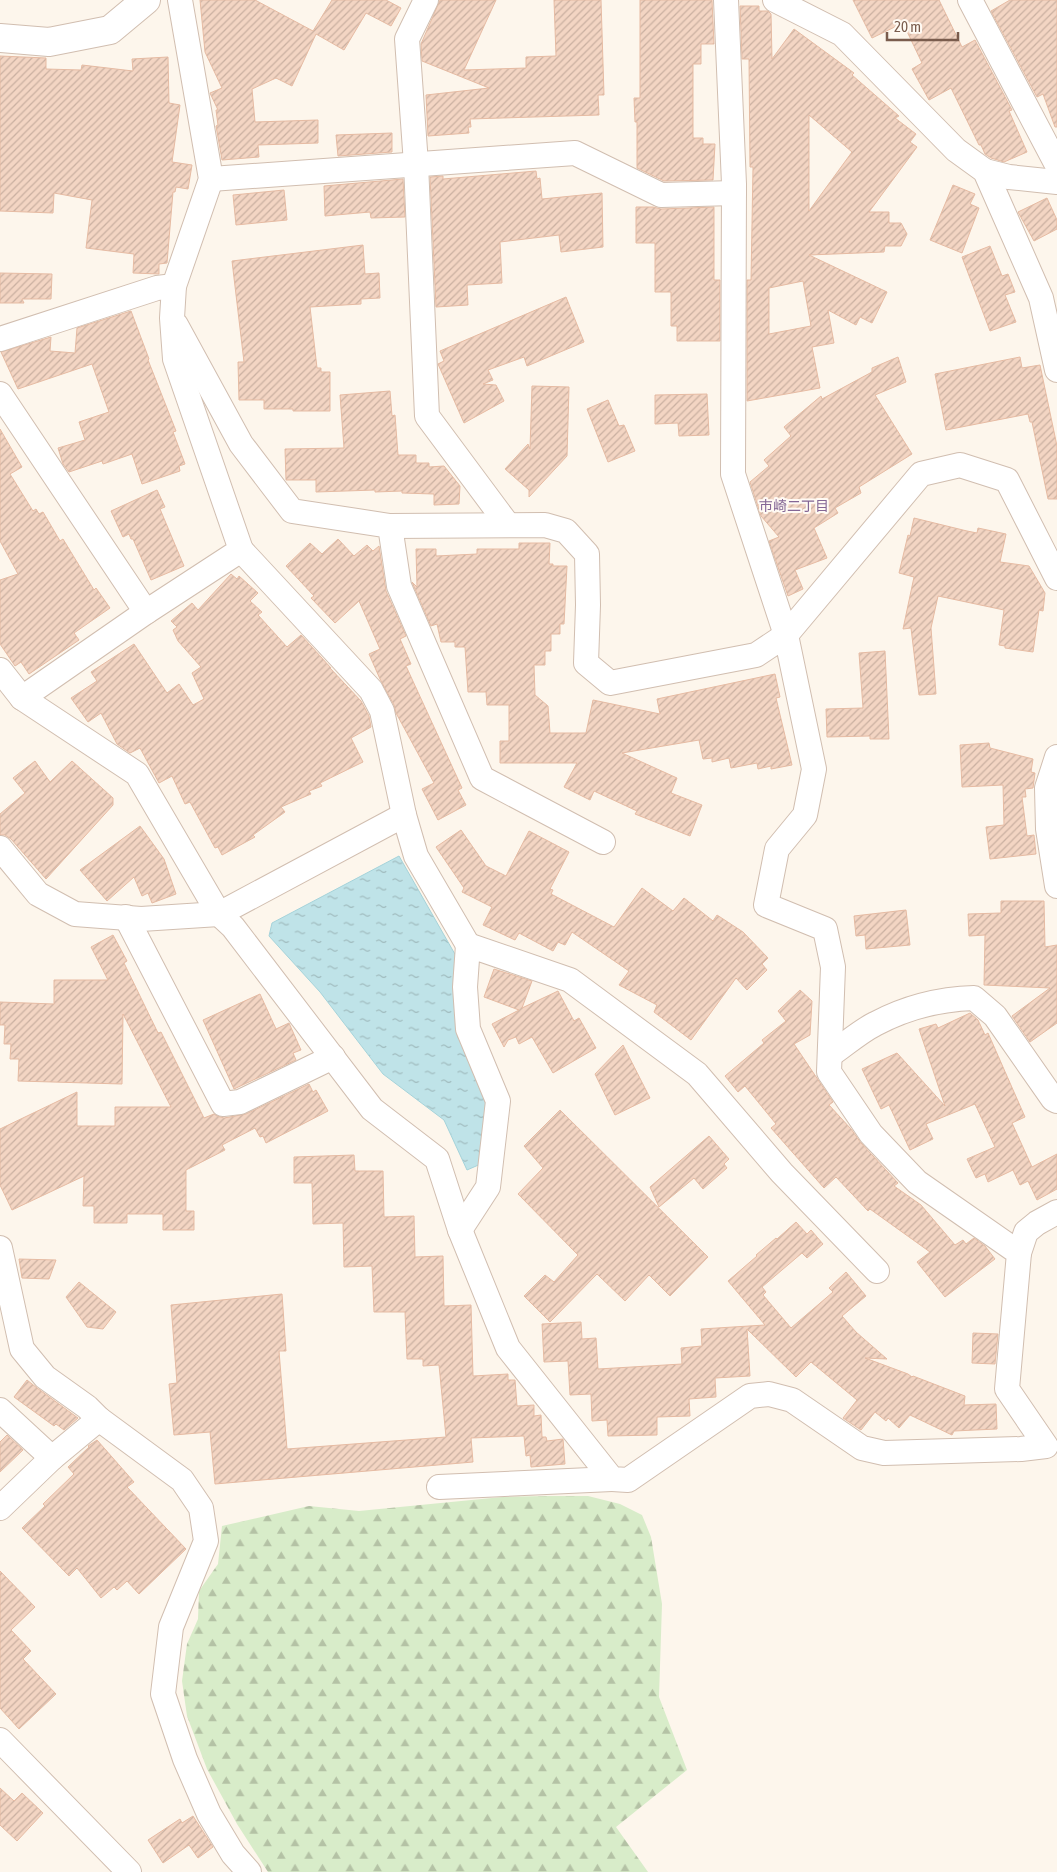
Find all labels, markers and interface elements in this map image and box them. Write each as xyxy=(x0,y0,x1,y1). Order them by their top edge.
scale bar xyxy=(887,10,958,42)
text: 20 m xyxy=(894,18,921,35)
district label: 市崎二丁目 xyxy=(759,498,829,514)

